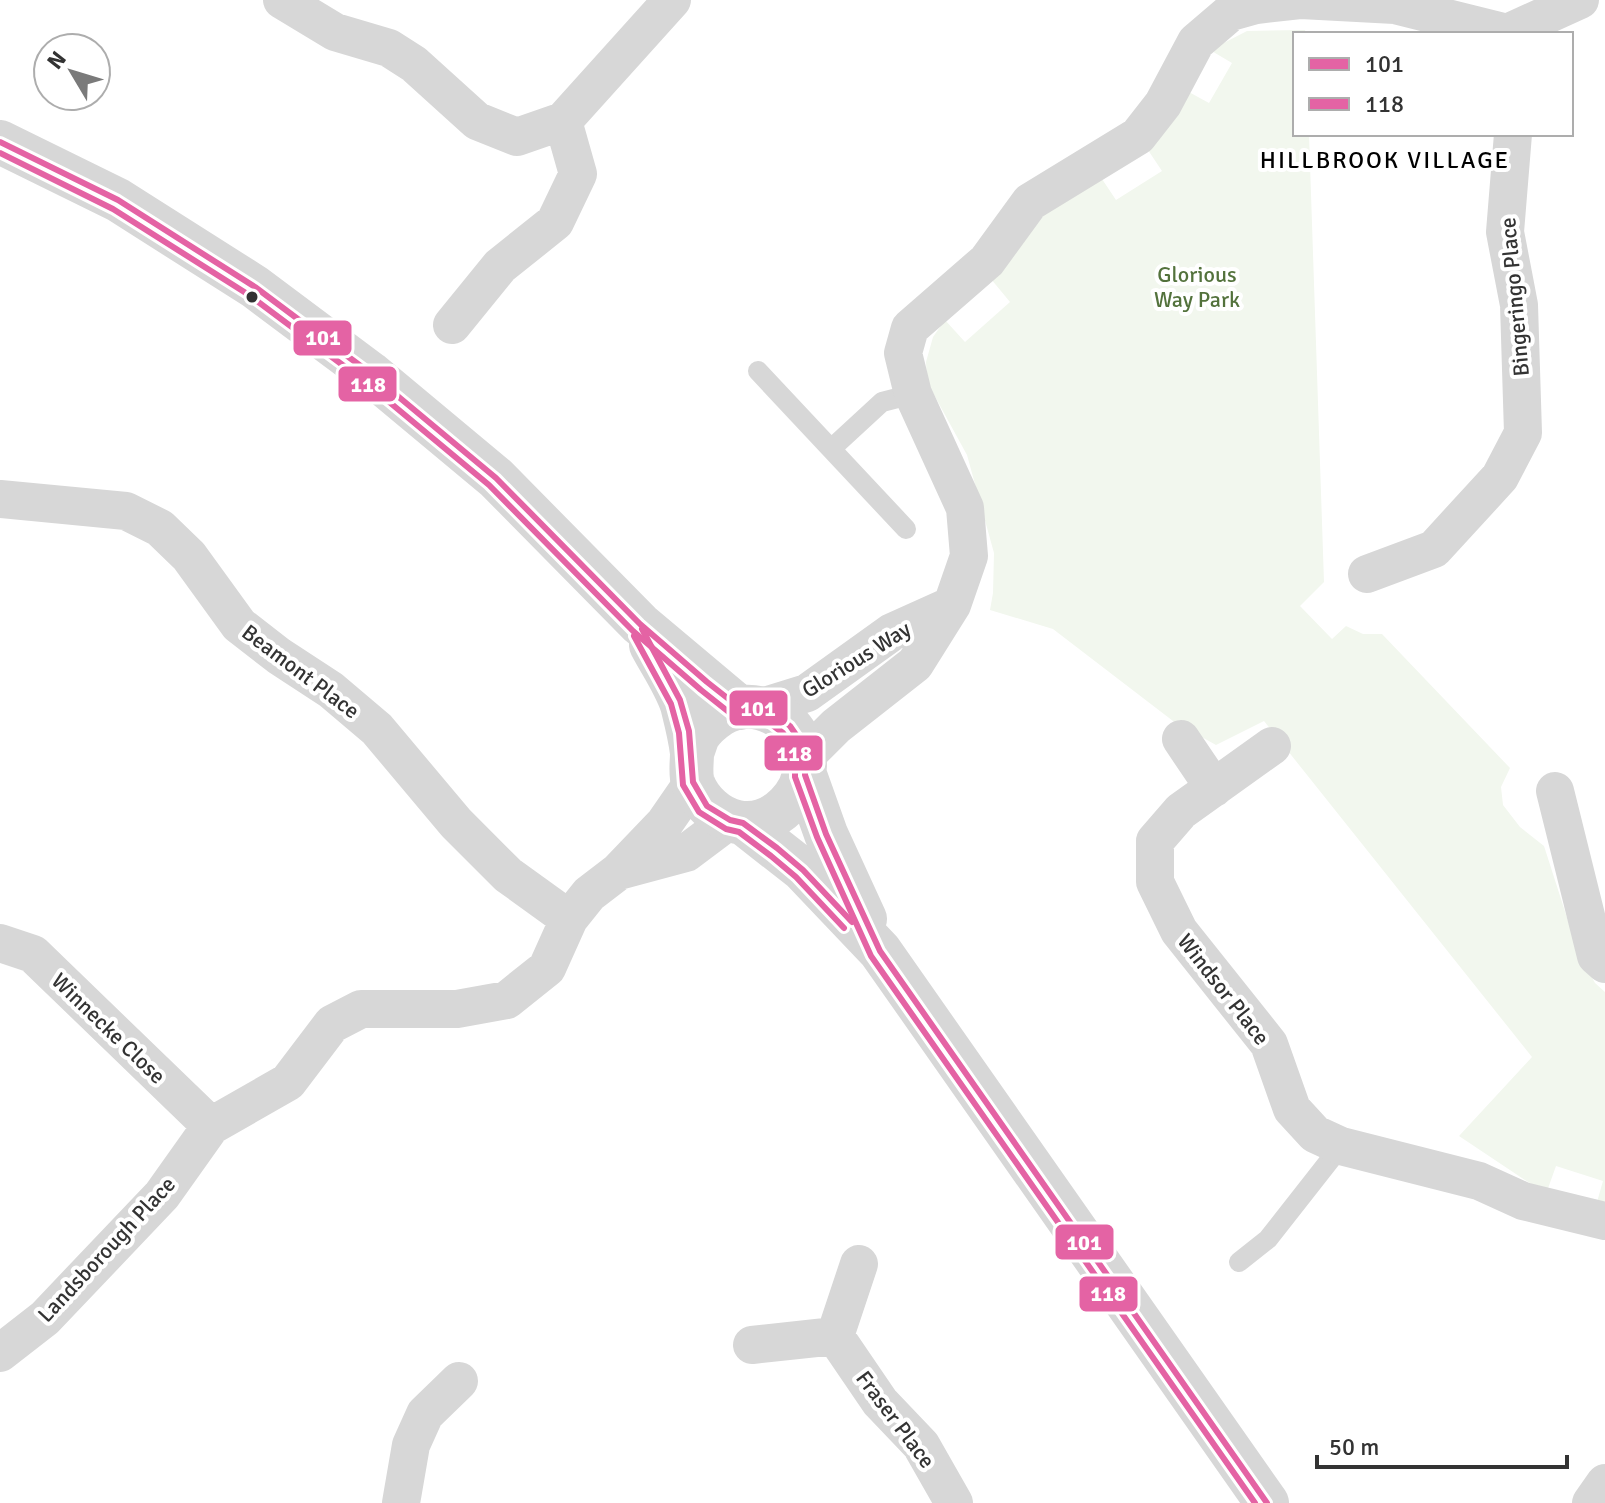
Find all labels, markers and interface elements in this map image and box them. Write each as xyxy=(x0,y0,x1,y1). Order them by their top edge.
north arrow xyxy=(32,32,112,112)
legend xyxy=(1293,32,1573,136)
text: N xyxy=(41,46,72,74)
text: 101 xyxy=(1365,49,1404,79)
text: 118 xyxy=(1365,89,1404,119)
district label: HILLBROOK VILLAGE xyxy=(1260,145,1510,175)
street label: Bingeringo Place xyxy=(1494,216,1535,378)
park label: Glorious Way Park xyxy=(1154,261,1240,313)
unlabelled marker xyxy=(244,289,260,305)
line badge: 101 xyxy=(292,319,353,357)
text: 101 xyxy=(305,324,341,351)
line badge: 118 xyxy=(337,365,398,403)
text: 118 xyxy=(350,371,386,398)
street label: Glorious Way xyxy=(797,615,916,704)
street label: Beamont Place xyxy=(237,618,365,724)
line badge: 101 xyxy=(728,689,789,727)
text: 101 xyxy=(740,695,776,722)
line badge: 118 xyxy=(763,734,824,772)
text: 118 xyxy=(776,740,812,767)
street label: Windsor Place xyxy=(1172,928,1275,1050)
street label: Winnecke Close xyxy=(46,967,171,1090)
street label: Landsborough Place xyxy=(32,1171,181,1328)
line badge: 101 xyxy=(1054,1223,1115,1261)
text: 101 xyxy=(1066,1229,1102,1256)
line badge: 118 xyxy=(1078,1275,1139,1313)
text: 118 xyxy=(1090,1280,1126,1307)
street label: Fraser Place xyxy=(850,1365,941,1473)
scale bar xyxy=(1317,1419,1567,1469)
text: 50 m xyxy=(1329,1432,1379,1462)

